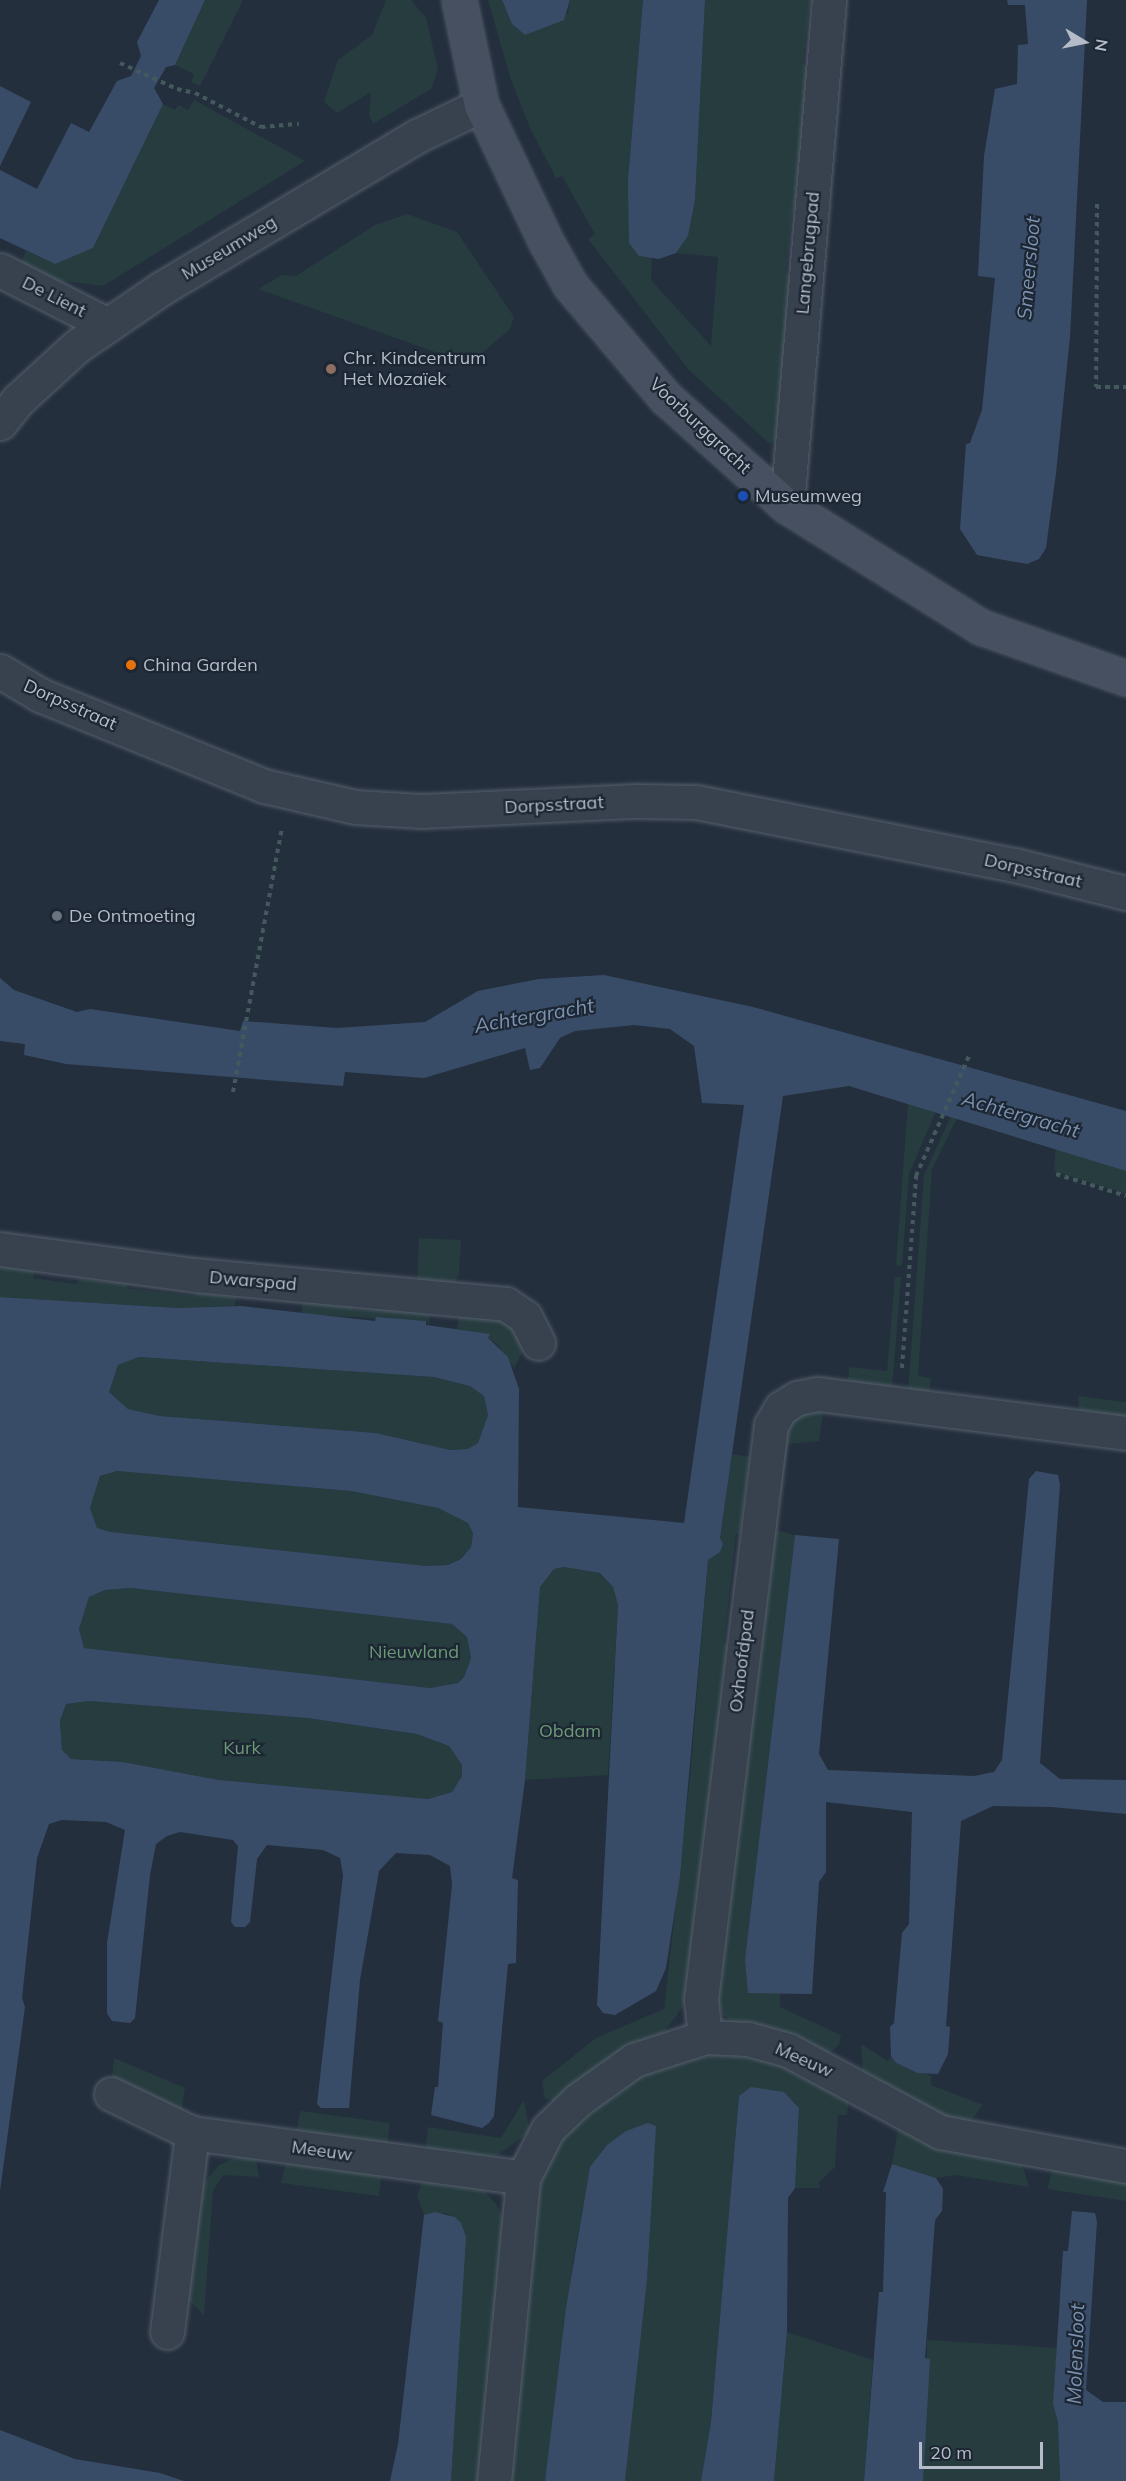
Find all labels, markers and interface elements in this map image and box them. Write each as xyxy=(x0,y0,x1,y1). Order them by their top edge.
north arrow xyxy=(1054,12,1114,72)
text: N xyxy=(1091,37,1113,53)
street label: Langebrugpad xyxy=(792,191,824,315)
street label: Museumweg xyxy=(178,211,280,285)
water label: Smeersloot xyxy=(1012,215,1044,321)
street label: De Lient xyxy=(19,272,89,322)
place label: Chr. Kindcentrum Het Mozaïek xyxy=(343,348,486,391)
marker: Chr. Kindcentrum Het Mozaïek xyxy=(324,362,338,376)
street label: Voorburggracht xyxy=(645,373,755,479)
place label: Museumweg xyxy=(755,485,862,507)
marker: Museumweg xyxy=(736,489,750,503)
place label: China Garden xyxy=(143,654,258,676)
marker: China Garden xyxy=(124,658,138,672)
street label: Dorpsstraat xyxy=(20,675,120,735)
street label: Dorpsstraat xyxy=(504,792,604,818)
street label: Dorpsstraat xyxy=(982,849,1084,893)
place label: De Ontmoeting xyxy=(69,905,196,927)
marker: De Ontmoeting xyxy=(50,909,64,923)
water label: Achtergracht xyxy=(472,993,596,1037)
water label: Achtergracht xyxy=(960,1086,1082,1142)
street label: Dwarspad xyxy=(208,1266,298,1296)
street label: Oxhoofdpad xyxy=(725,1608,759,1714)
park label: Nieuwland xyxy=(369,1641,459,1663)
park label: Obdam xyxy=(539,1720,601,1742)
park label: Kurk xyxy=(223,1737,261,1759)
street label: Meeuw xyxy=(772,2038,836,2082)
street label: Meeuw xyxy=(290,2136,354,2166)
water label: Molensloot xyxy=(1061,2303,1089,2405)
scale bar xyxy=(922,2430,1046,2468)
text: 20 m xyxy=(930,2441,972,2464)

